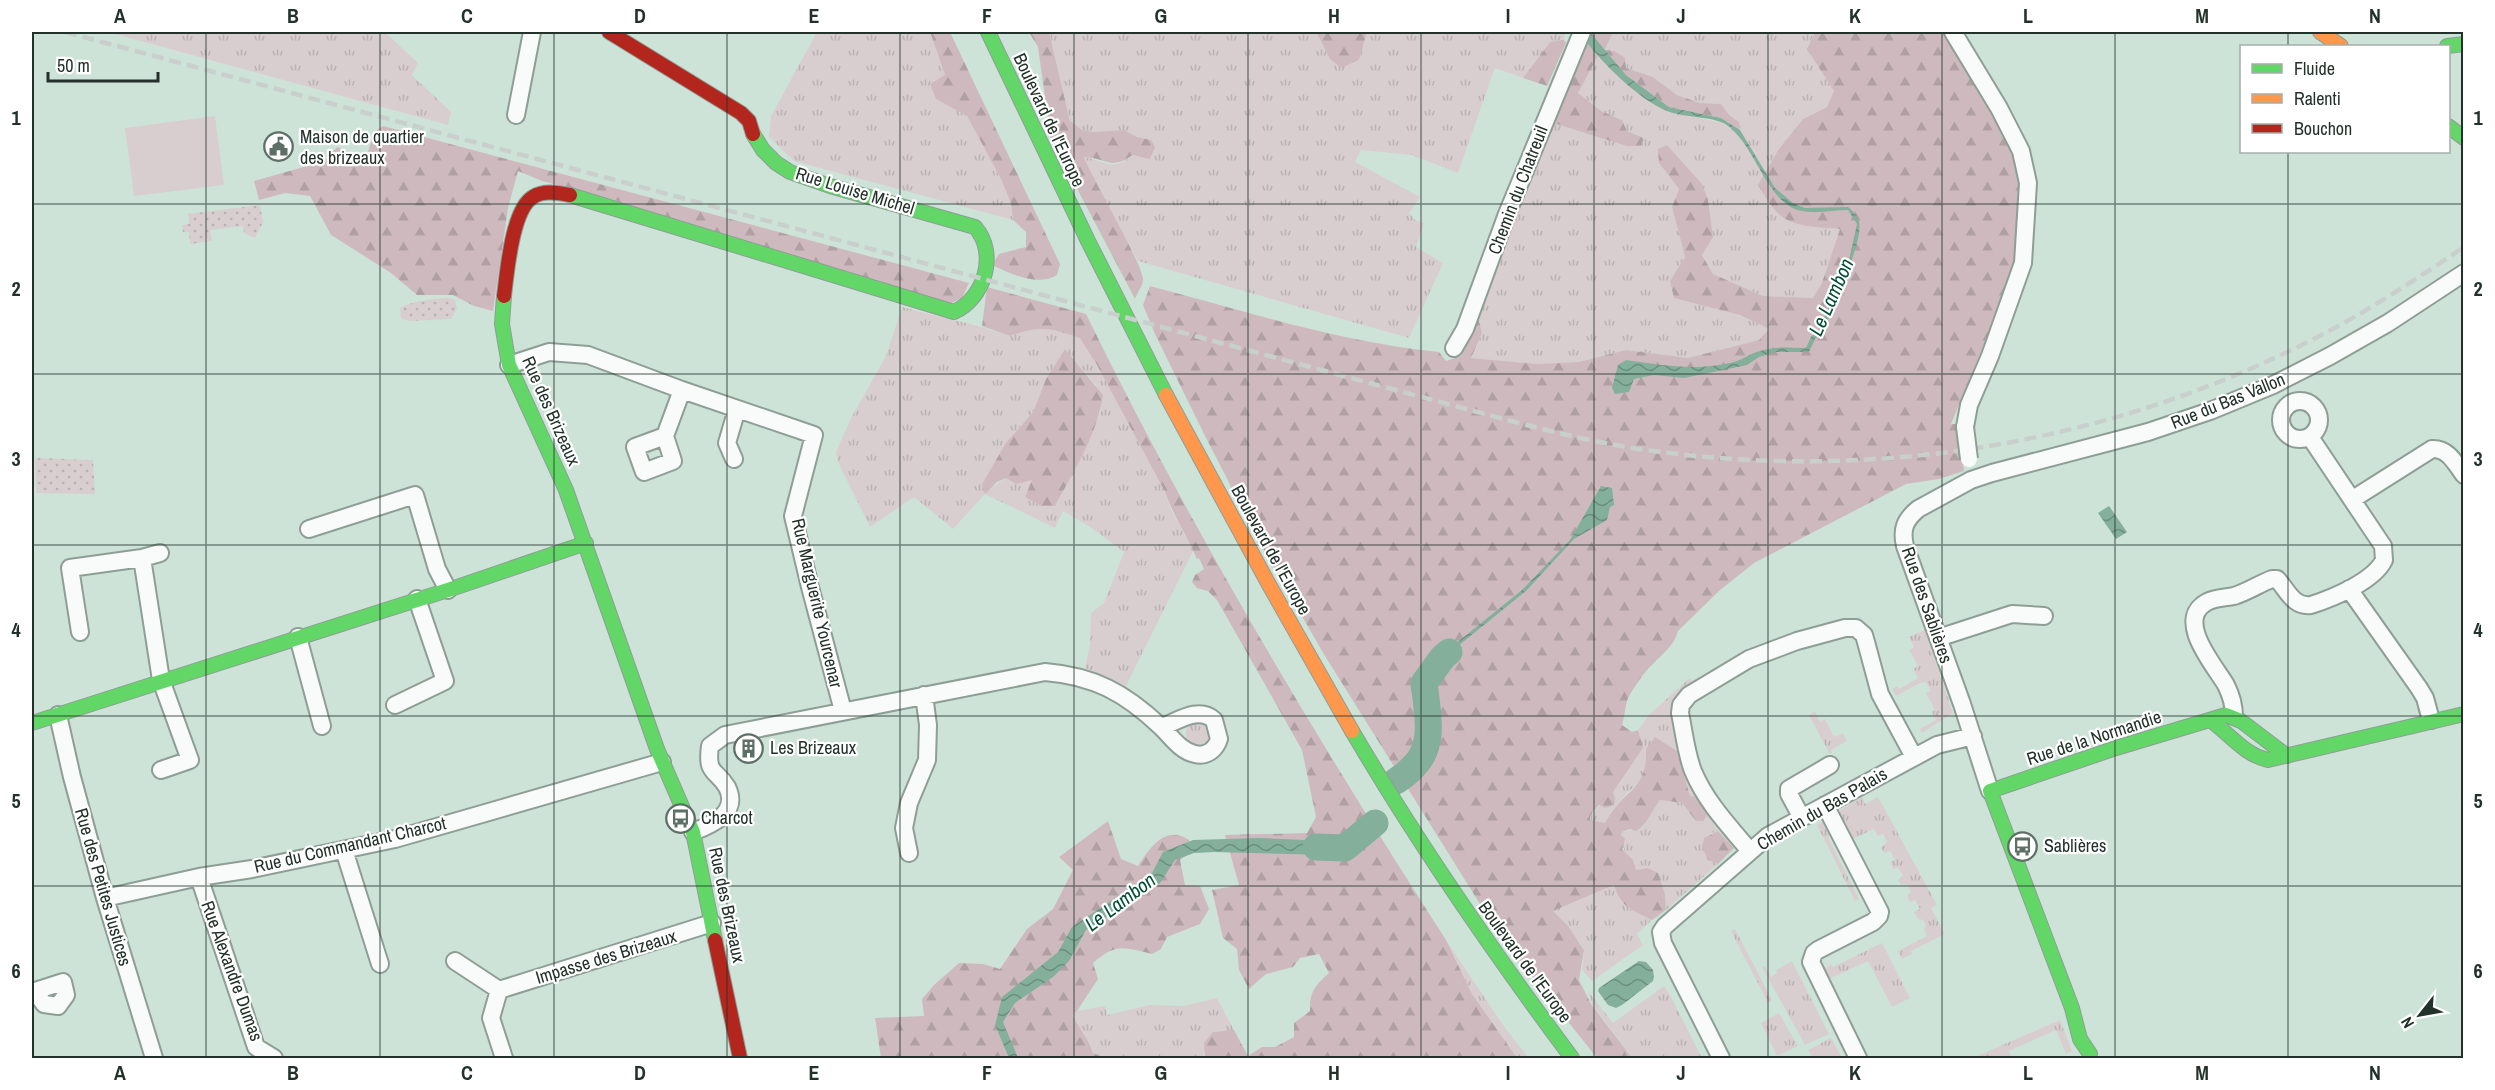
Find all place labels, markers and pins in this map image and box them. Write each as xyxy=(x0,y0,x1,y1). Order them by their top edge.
place label: Maison de quartier des brizeaux xyxy=(300,124,424,170)
public building icon: Maison de quartier des brizeaux xyxy=(263,131,295,163)
building icon: Les Brizeaux xyxy=(733,732,765,764)
place label: Les Brizeaux xyxy=(770,735,857,760)
bus stop icon: Charcot xyxy=(664,802,696,834)
place label: Charcot xyxy=(701,805,753,830)
bus stop icon: Sablières xyxy=(2007,830,2039,862)
place label: Sablières xyxy=(2044,833,2106,858)

